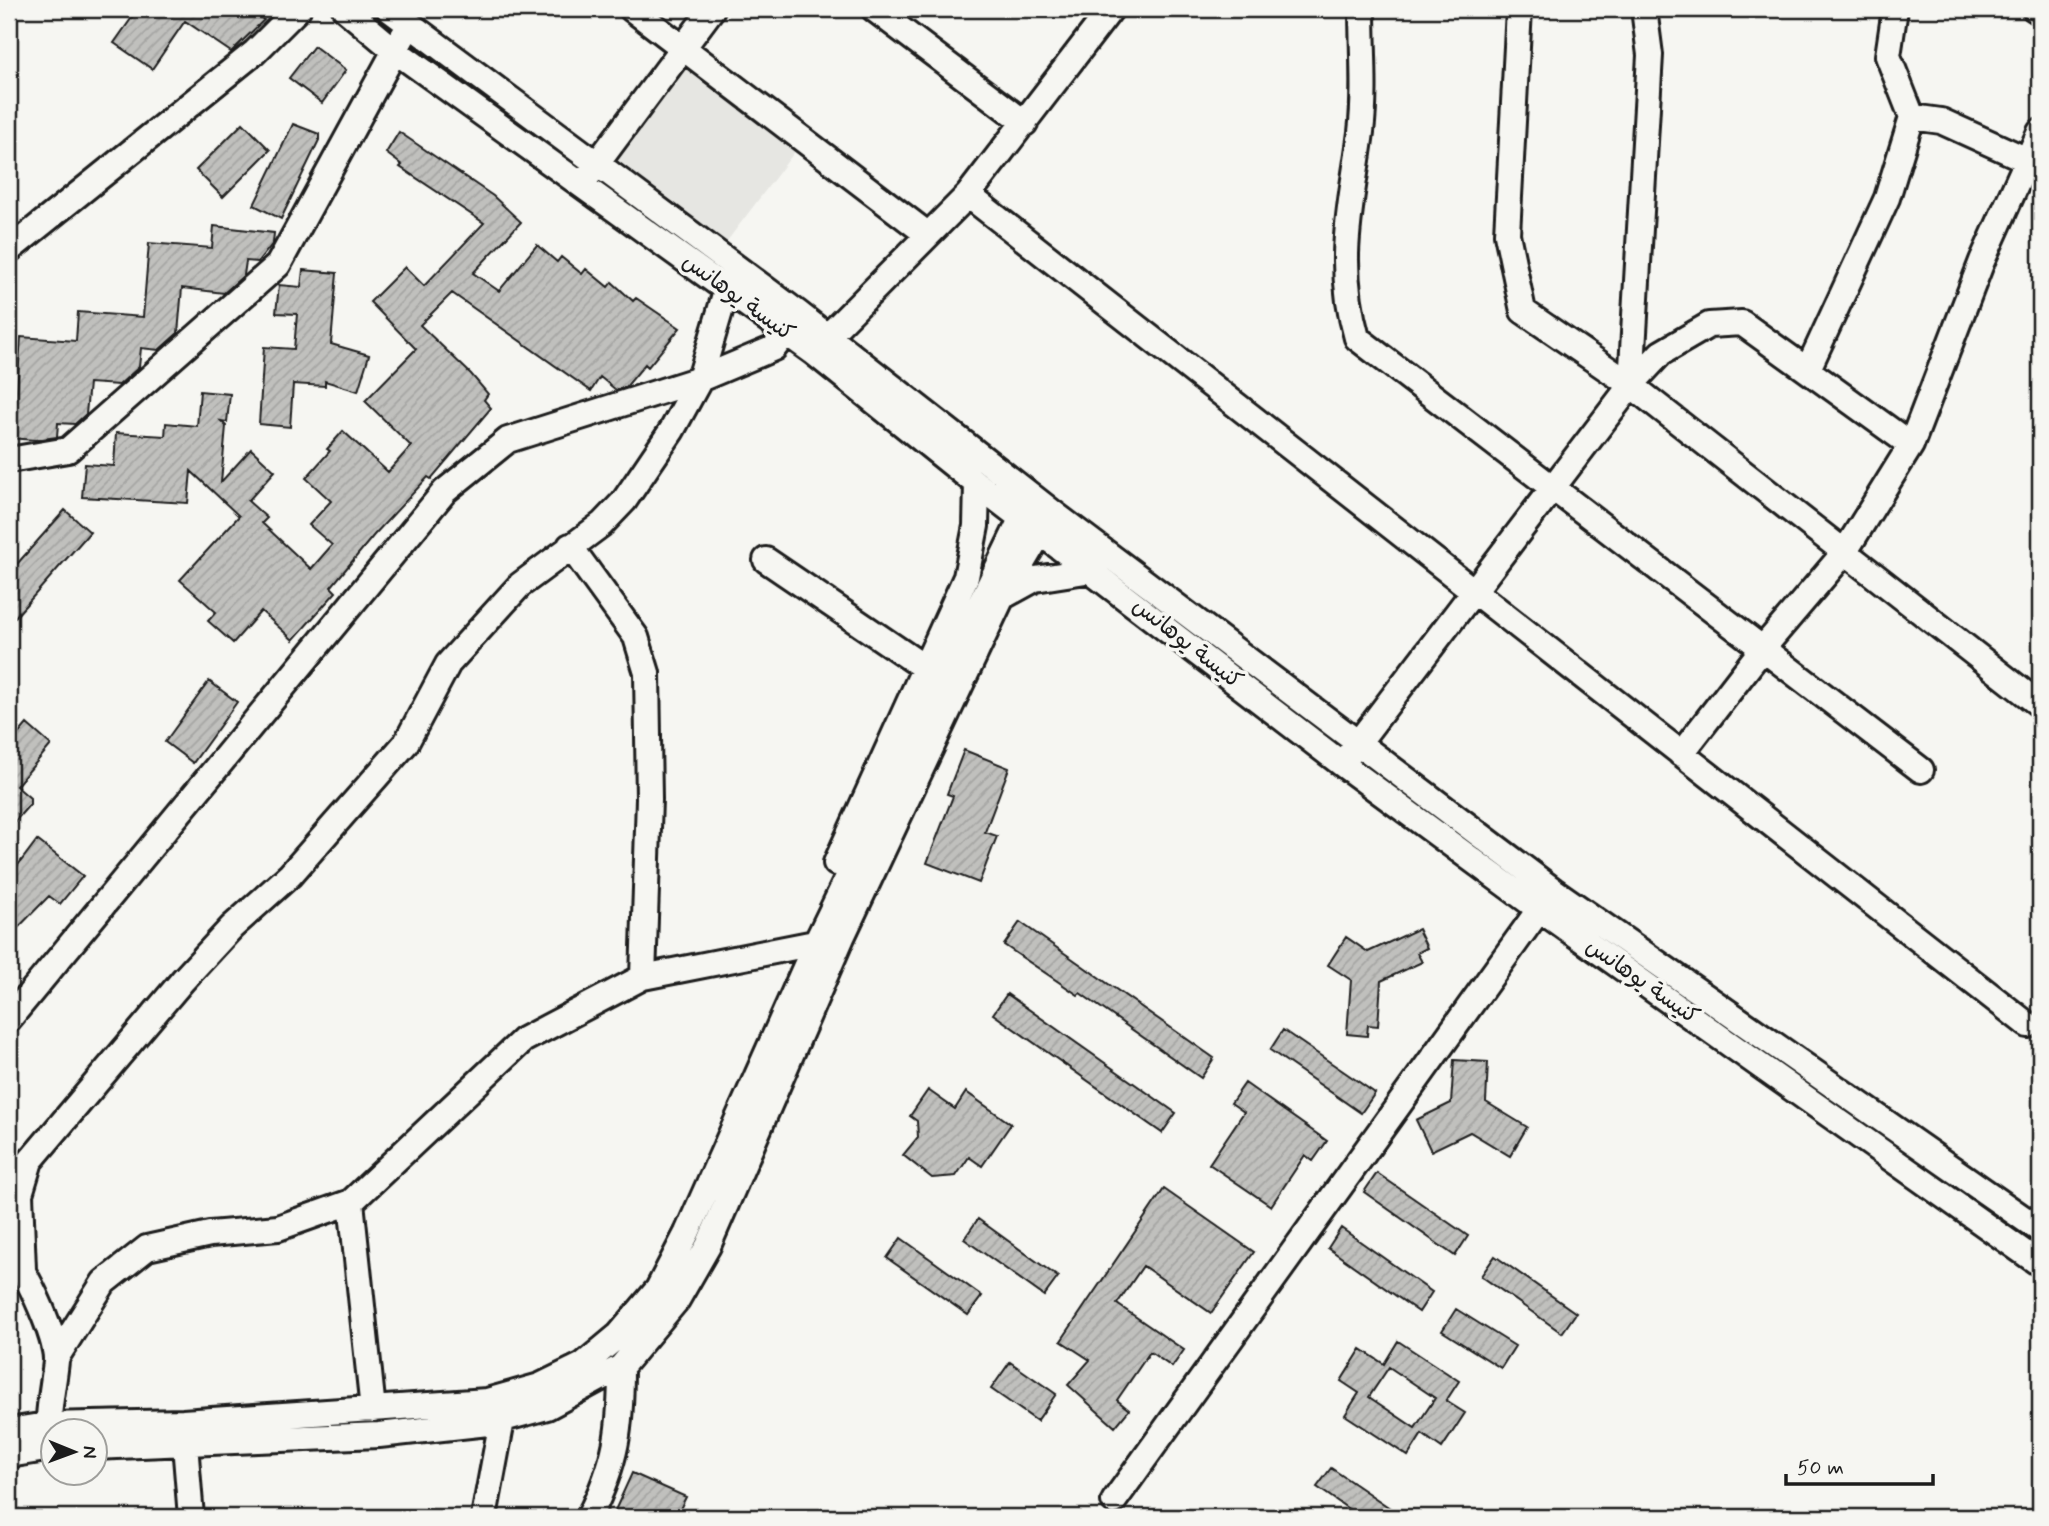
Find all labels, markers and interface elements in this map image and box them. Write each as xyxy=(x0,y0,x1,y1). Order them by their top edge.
street label: كنيسة يوهانس xyxy=(676,247,800,349)
street label: كنيسة يوهانس xyxy=(1126,592,1248,697)
street label: كنيسة يوهانس xyxy=(1579,932,1705,1032)
north arrow xyxy=(38,1418,108,1488)
scale bar xyxy=(1786,1442,1934,1486)
text: N xyxy=(77,1446,102,1459)
text: 50 m xyxy=(1797,1454,1844,1482)

